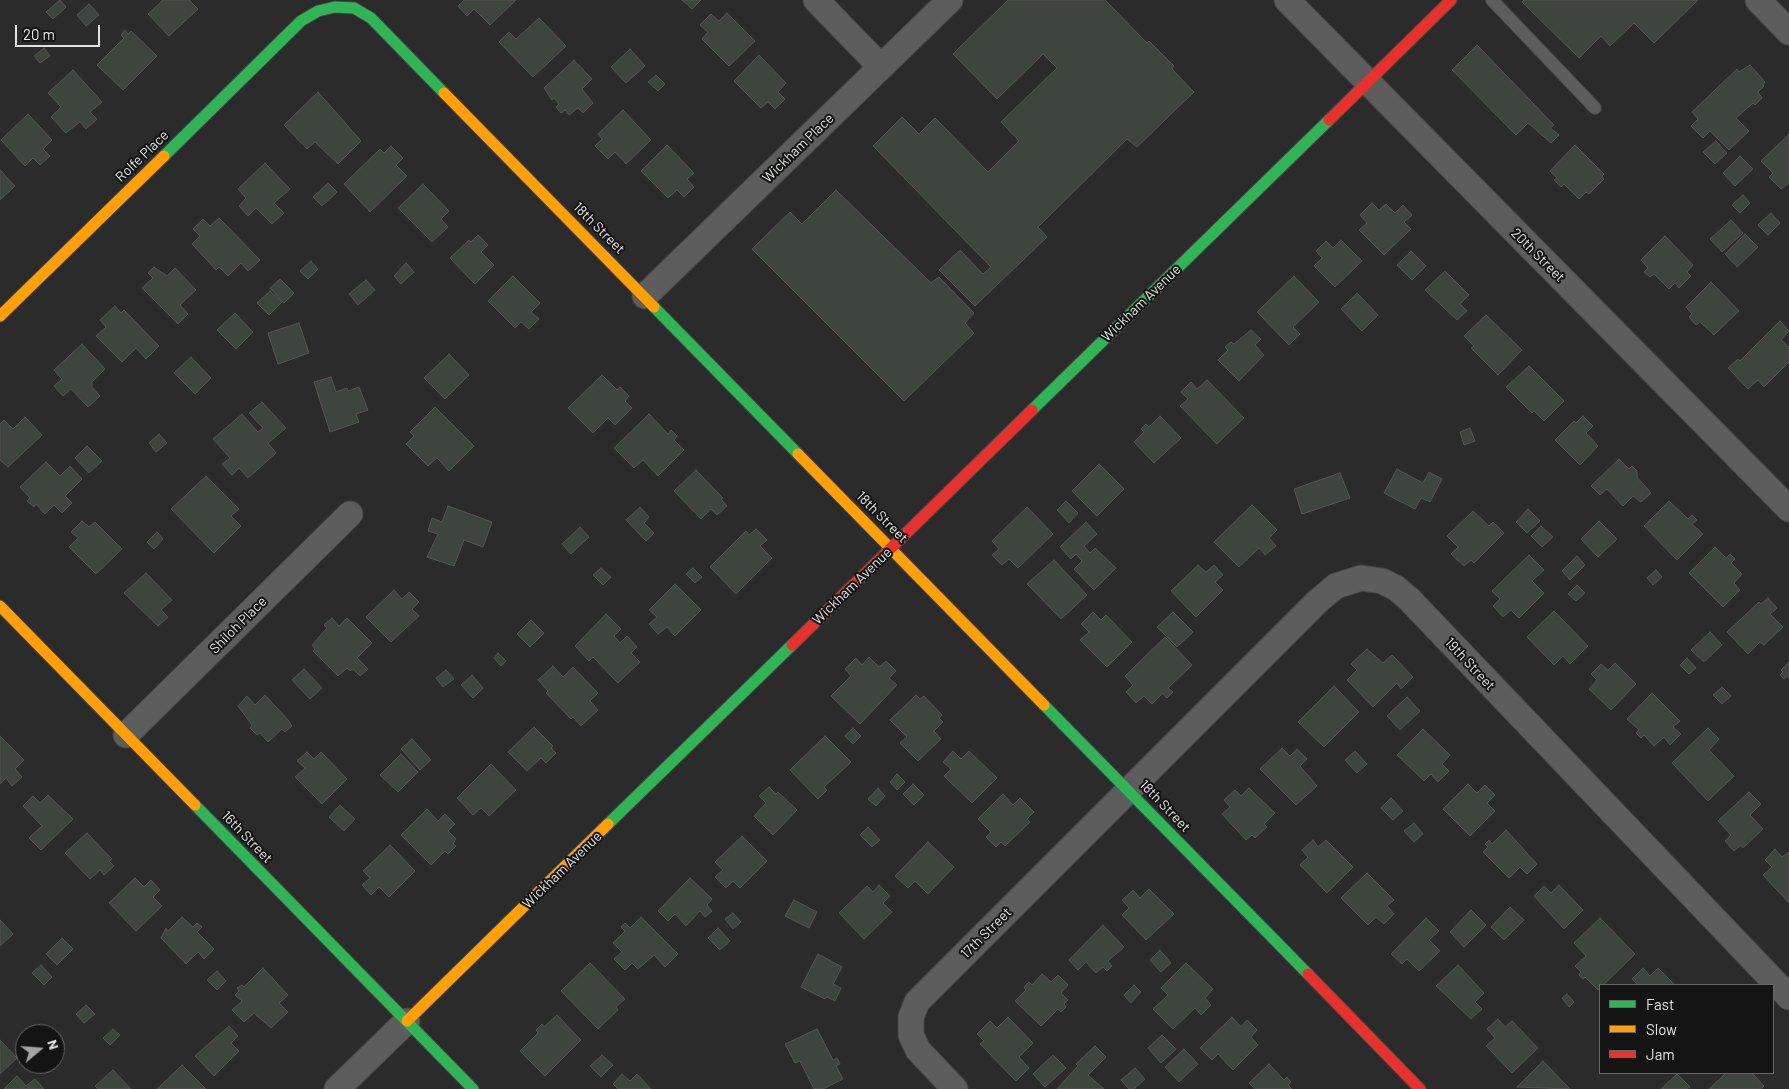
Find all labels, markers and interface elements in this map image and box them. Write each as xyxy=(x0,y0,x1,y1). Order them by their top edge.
scale bar xyxy=(18,15,102,47)
text: 20 m xyxy=(23,25,55,43)
street label: Wickham Place xyxy=(759,110,837,186)
street label: Rolfe Place xyxy=(112,127,172,185)
street label: 18th Street xyxy=(570,199,628,257)
street label: 20th Street xyxy=(1508,225,1568,285)
street label: Wickham Avenue xyxy=(1098,261,1184,345)
street label: 18th Street xyxy=(853,488,911,546)
street label: Wickham Avenue xyxy=(809,544,895,628)
street label: Shiloh Place xyxy=(206,593,270,657)
street label: 19th Street xyxy=(1441,634,1499,694)
street label: 18th Street xyxy=(1136,776,1194,836)
street label: 16th Street xyxy=(218,808,276,866)
street label: Wickham Avenue xyxy=(519,828,605,912)
street label: 17th Street xyxy=(957,904,1015,962)
legend xyxy=(1599,984,1774,1074)
text: Fast xyxy=(1646,995,1674,1013)
text: Slow xyxy=(1646,1020,1677,1038)
north arrow xyxy=(15,1024,65,1074)
text: N xyxy=(44,1037,63,1052)
text: Jam xyxy=(1646,1045,1675,1063)

